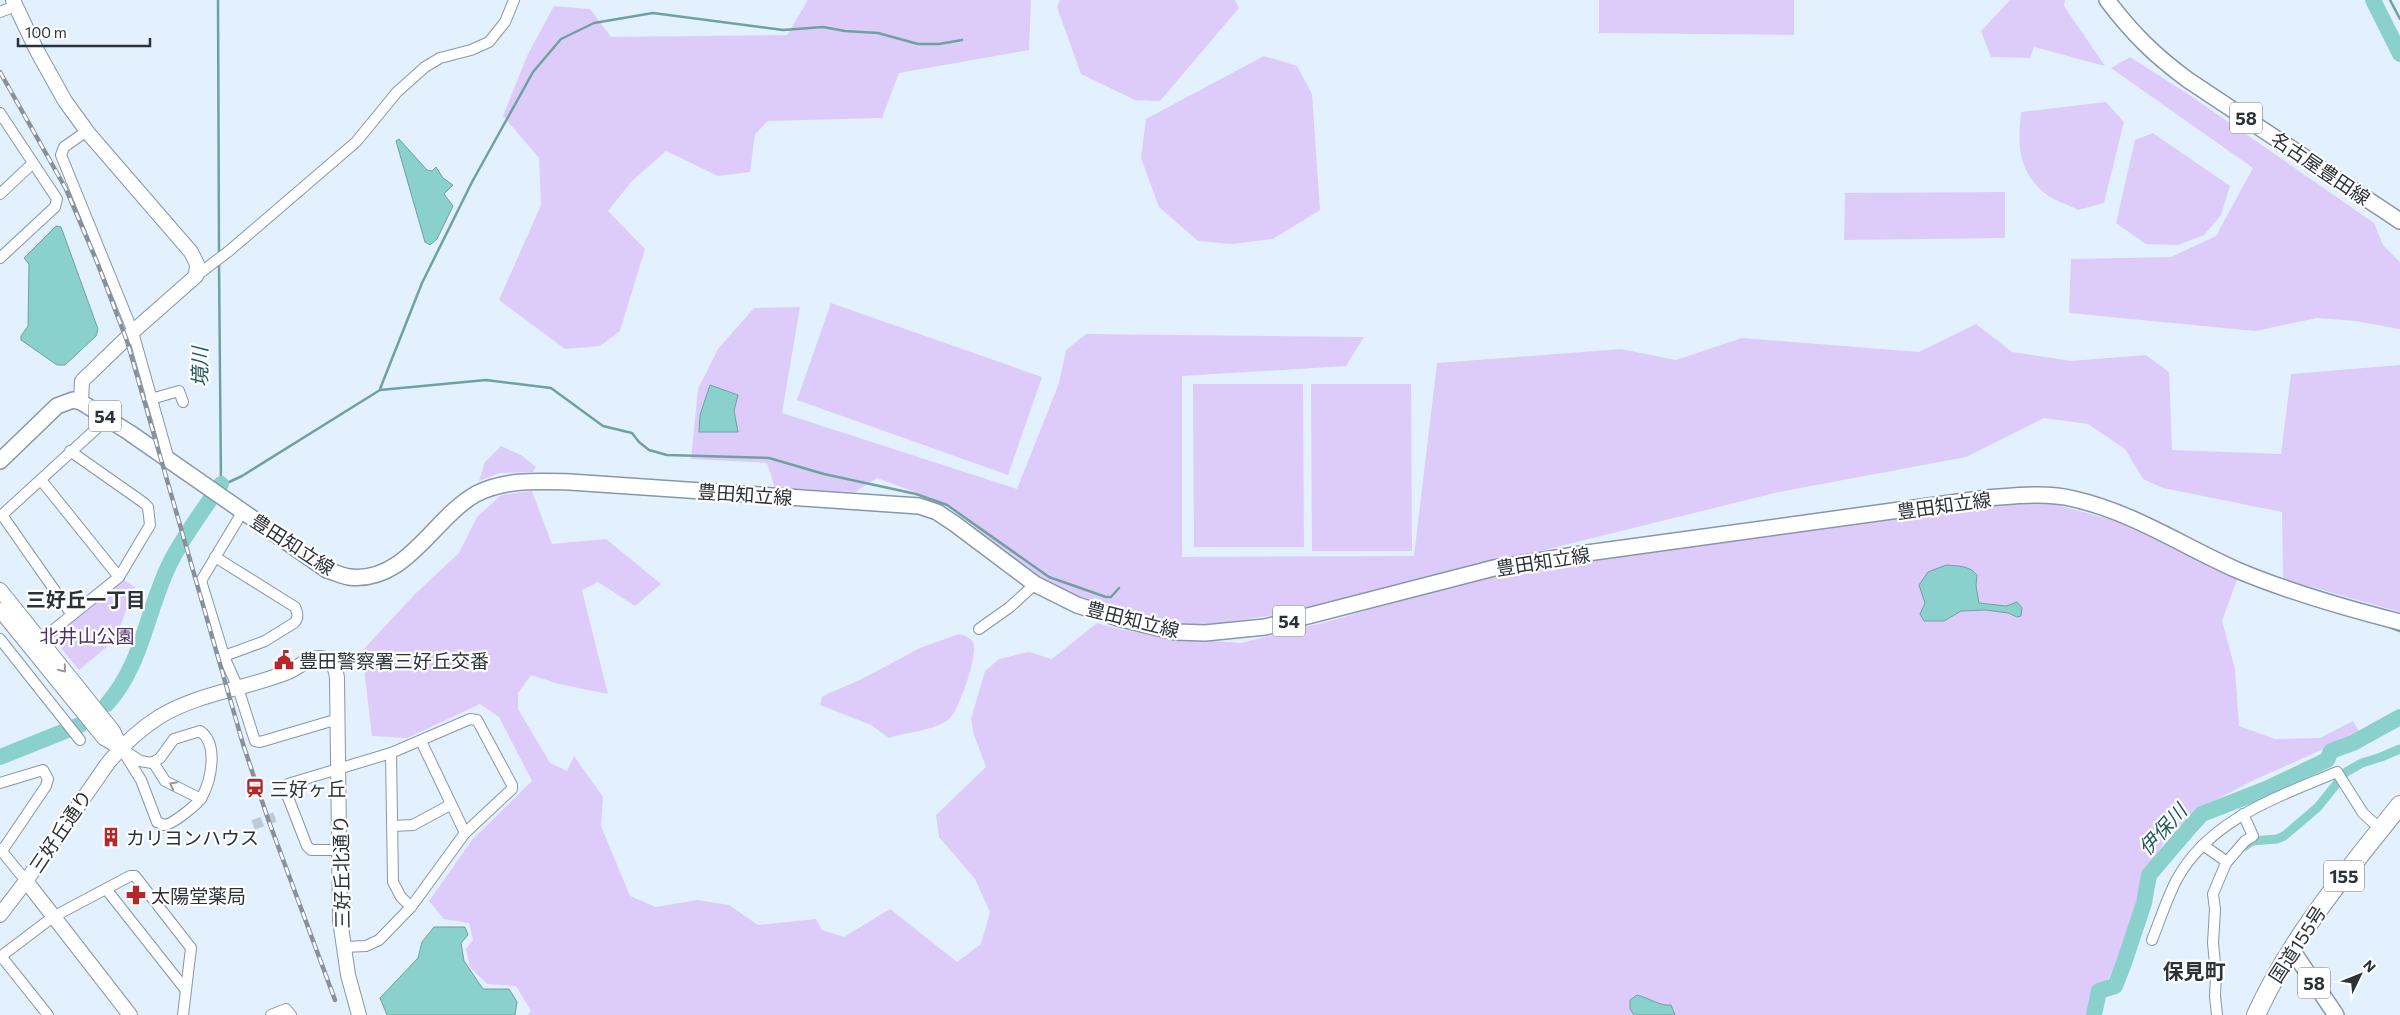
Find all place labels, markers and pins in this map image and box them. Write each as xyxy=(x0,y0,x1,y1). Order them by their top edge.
public building icon: 豊田警察署三好丘交番 xyxy=(273,649,295,671)
place label: 豊田警察署三好丘交番 xyxy=(299,649,489,672)
station icon: 三好ヶ丘 xyxy=(244,777,266,799)
place label: 三好ヶ丘 xyxy=(270,777,346,800)
building icon: カリヨンハウス xyxy=(100,826,122,848)
place label: カリヨンハウス xyxy=(126,826,259,849)
pharmacy icon: 太陽堂薬局 xyxy=(125,884,147,906)
place label: 太陽堂薬局 xyxy=(151,884,246,907)

